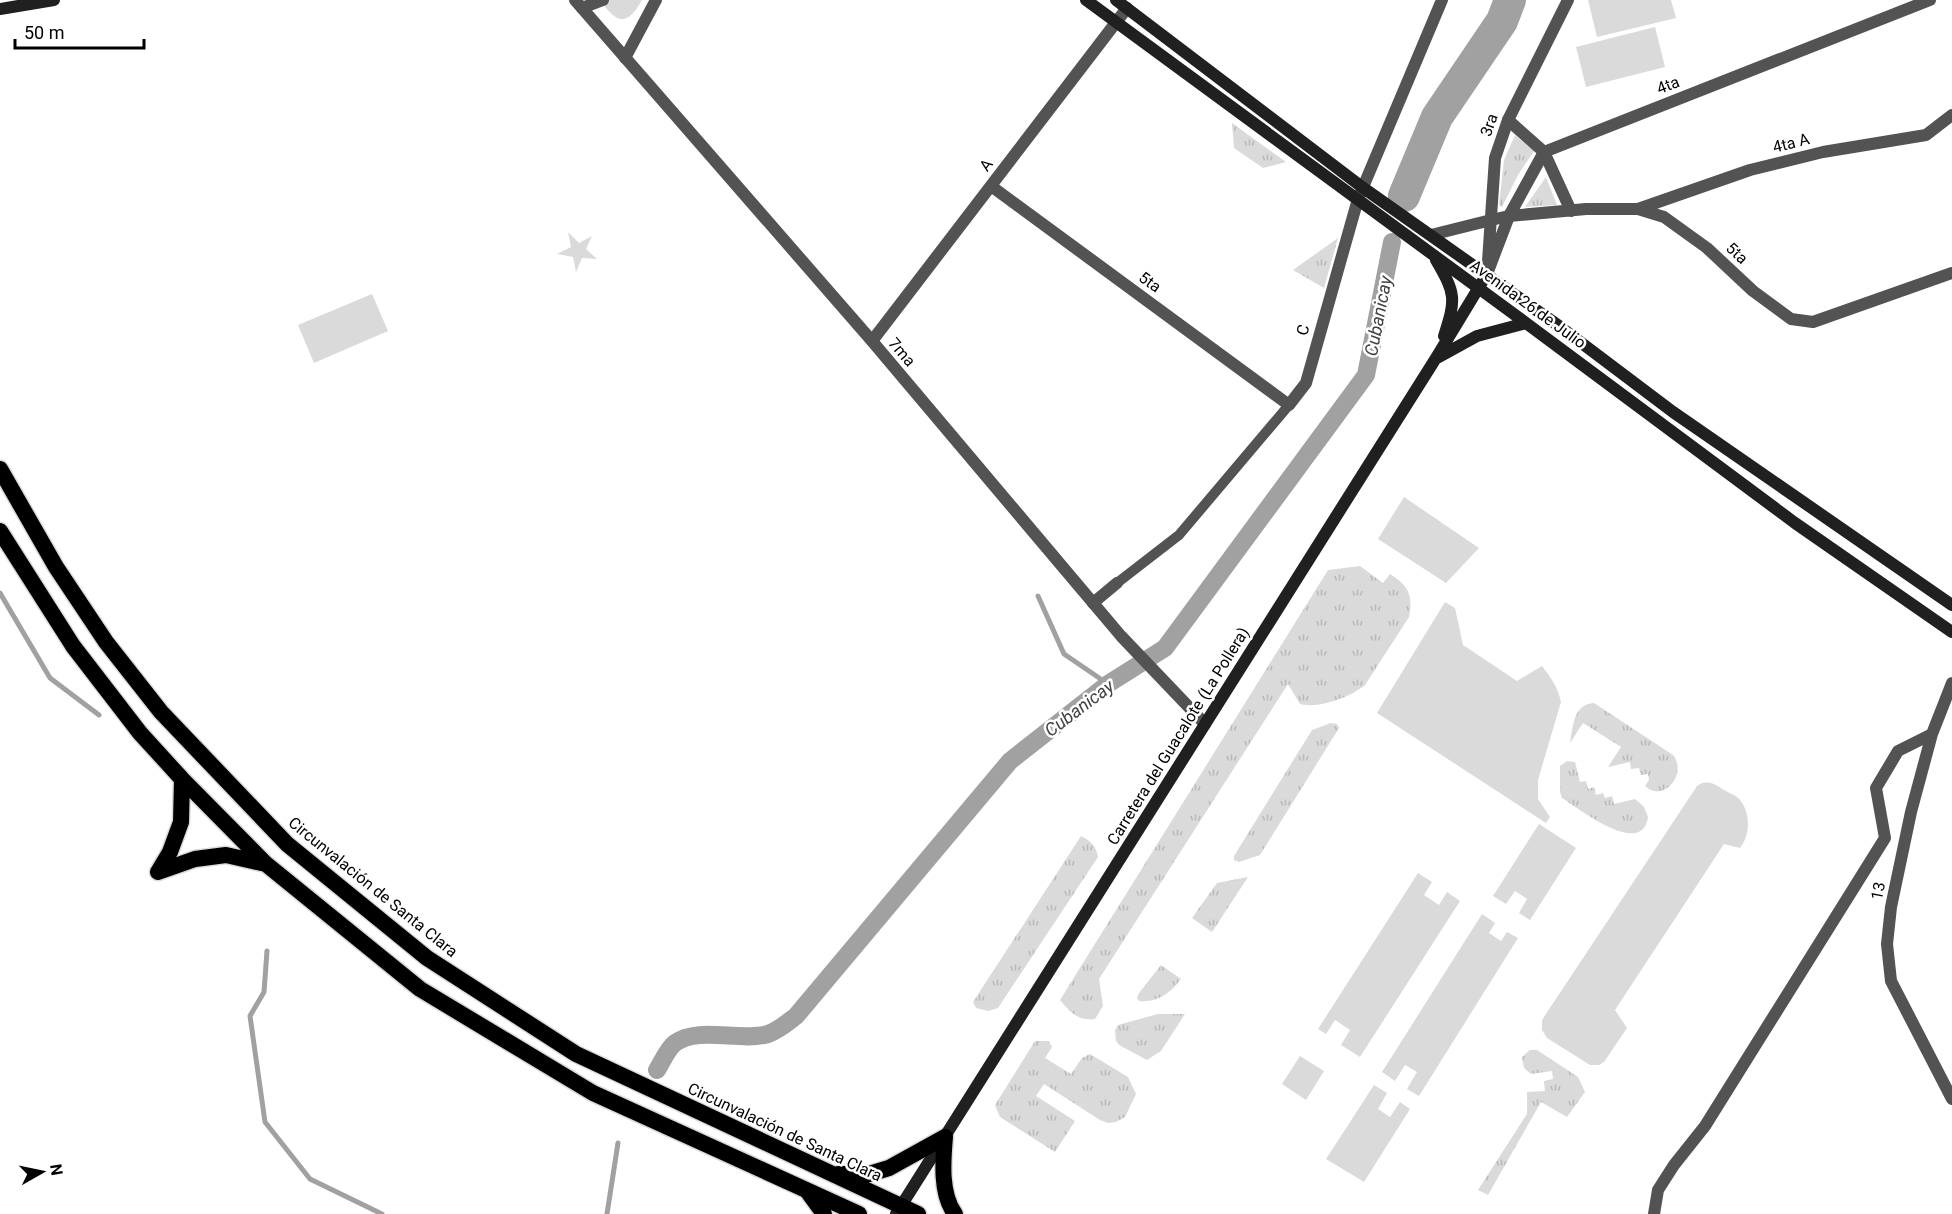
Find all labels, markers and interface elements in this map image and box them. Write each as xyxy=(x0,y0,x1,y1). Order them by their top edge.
scale bar xyxy=(15,12,144,50)
text: 50 m xyxy=(24,22,64,43)
street label: 4ta xyxy=(1654,72,1682,98)
street label: 3ra xyxy=(1476,111,1502,139)
street label: 4ta A xyxy=(1771,129,1812,157)
street label: A xyxy=(975,155,997,175)
street label: 5ta xyxy=(1722,238,1752,268)
street label: Avenida 26 de Julio xyxy=(1466,256,1590,352)
street label: 5ta xyxy=(1135,268,1165,296)
water label: Cubanicay xyxy=(1360,274,1396,358)
street label: C xyxy=(1292,322,1314,338)
street label: 7ma xyxy=(885,334,919,370)
street label: Carretera del Guacalote (La Pollera) xyxy=(1103,624,1253,848)
water label: Cubanicay xyxy=(1040,675,1118,741)
street label: Circunvalación de Santa Clara xyxy=(285,813,461,961)
street label: 13 xyxy=(1867,880,1889,902)
street label: Circunvalación de Santa Clara xyxy=(685,1079,885,1185)
north arrow xyxy=(12,1142,72,1202)
text: N xyxy=(46,1163,67,1177)

